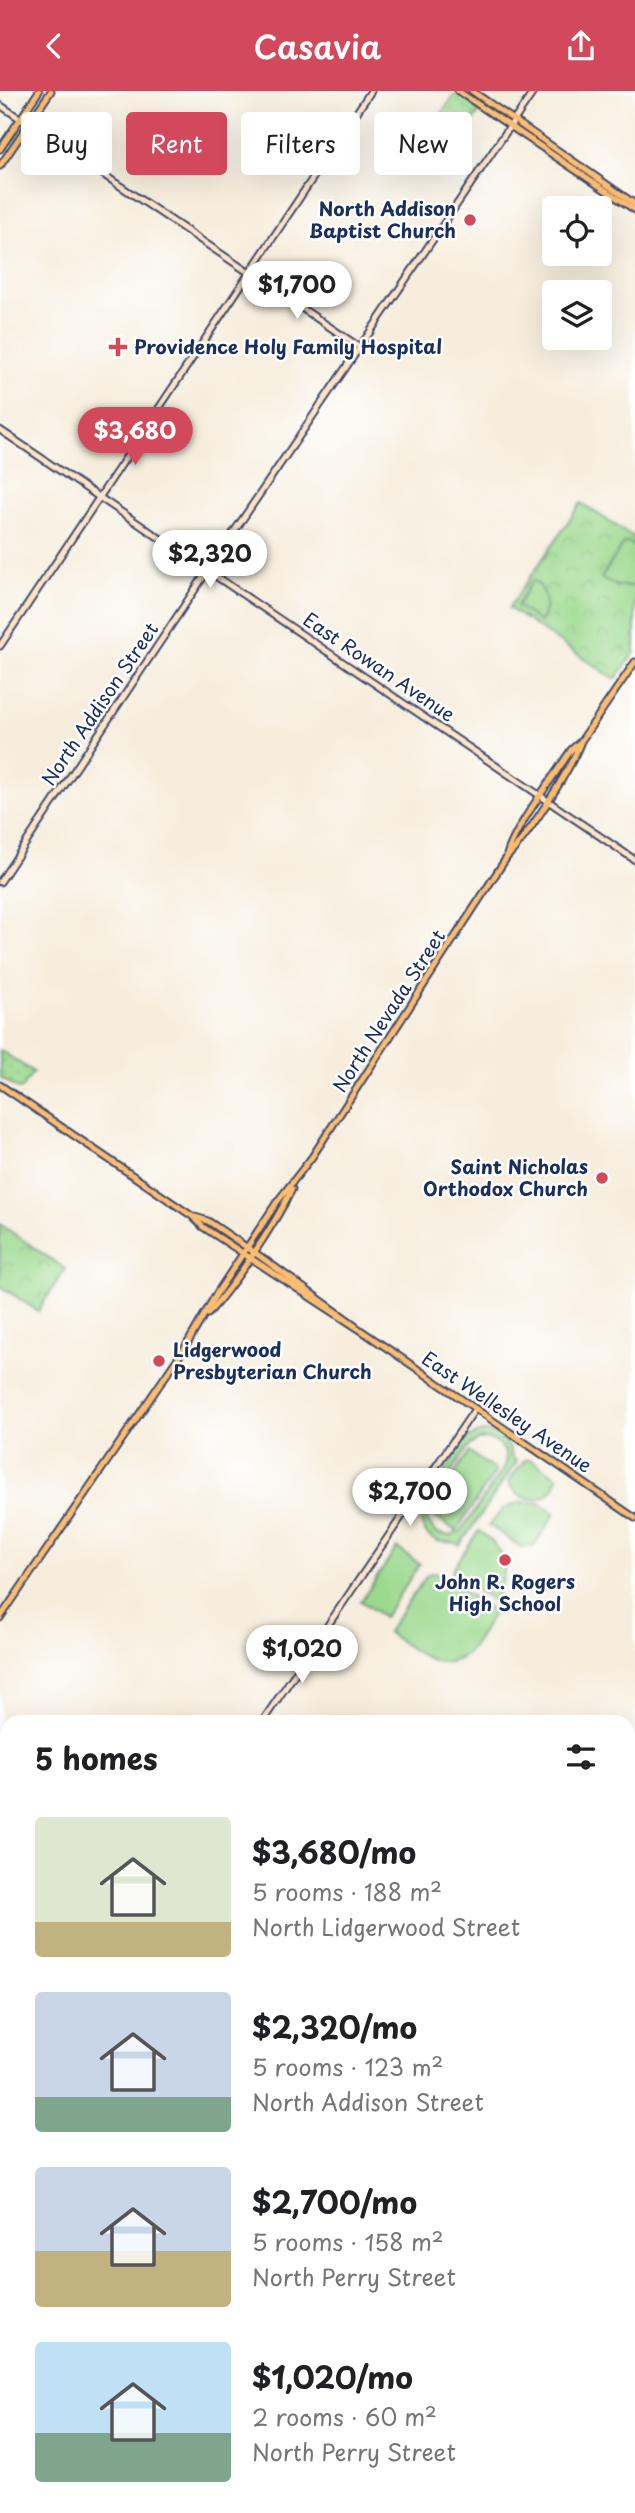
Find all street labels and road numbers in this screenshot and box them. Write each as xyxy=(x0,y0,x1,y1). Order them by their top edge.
street label: East Rowan Avenue xyxy=(298,605,461,727)
street label: North Addison Street xyxy=(34,616,164,791)
street label: North Nevada Street xyxy=(325,923,451,1097)
street label: East Wellesley Avenue xyxy=(417,1344,598,1479)

